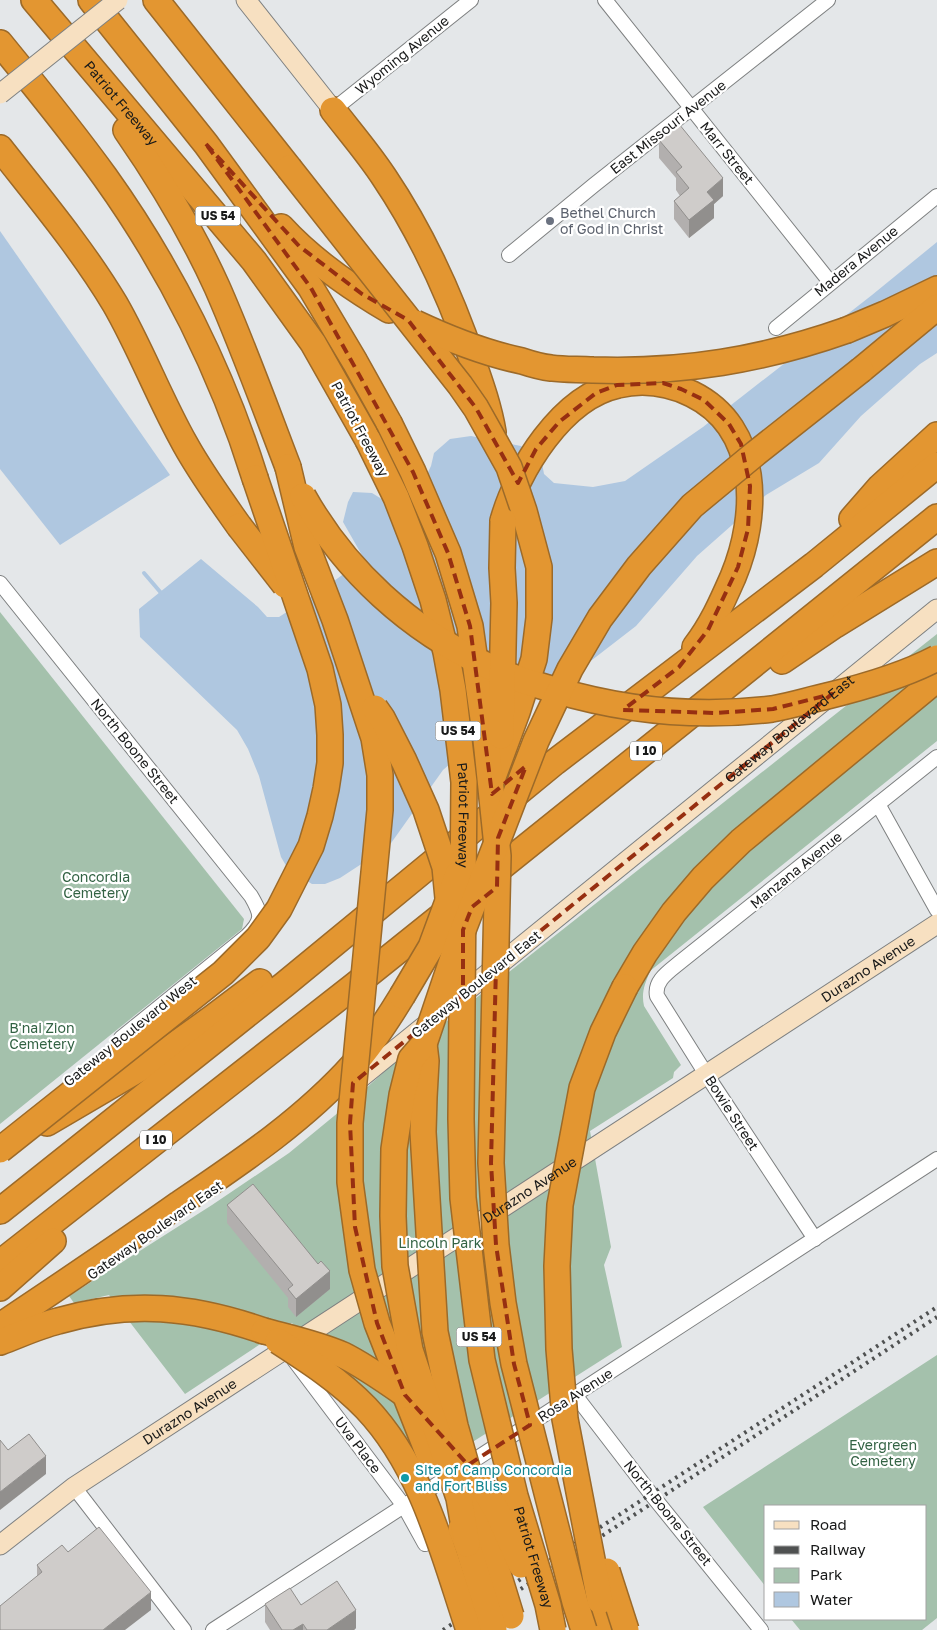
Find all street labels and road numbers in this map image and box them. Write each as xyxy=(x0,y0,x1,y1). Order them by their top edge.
street label: Wyoming Avenue xyxy=(351,12,452,98)
street label: Patriot Freeway xyxy=(81,57,162,149)
street label: East Missouri Avenue xyxy=(606,76,729,177)
street label: Marr Street xyxy=(697,118,758,187)
road number: US 54 xyxy=(196,207,240,226)
street label: Madera Avenue xyxy=(810,222,901,300)
street label: Patriot Freeway xyxy=(328,378,393,479)
street label: Gateway Boulevard East xyxy=(721,671,857,786)
street label: North Boone Street xyxy=(88,695,183,807)
road number: US 54 xyxy=(436,721,480,740)
road number: I 10 xyxy=(630,741,662,760)
street label: Patriot Freeway xyxy=(454,761,473,868)
street label: Manzana Avenue xyxy=(746,827,845,912)
street label: Gateway Boulevard East xyxy=(407,926,544,1041)
street label: Durazno Avenue xyxy=(818,932,918,1005)
street label: Gateway Boulevard West xyxy=(60,972,200,1090)
street label: Bowie Street xyxy=(702,1072,763,1153)
road number: I 10 xyxy=(140,1130,172,1150)
street label: Durazno Avenue xyxy=(479,1153,579,1226)
street label: Gateway Boulevard East xyxy=(84,1176,226,1283)
road number: US 54 xyxy=(456,1328,502,1346)
street label: Rosa Avenue xyxy=(534,1364,615,1425)
street label: Durazno Avenue xyxy=(139,1374,239,1448)
street label: Uva Place xyxy=(332,1413,385,1476)
street label: North Boone Street xyxy=(621,1457,716,1569)
street label: Patriot Freeway xyxy=(511,1504,557,1610)

